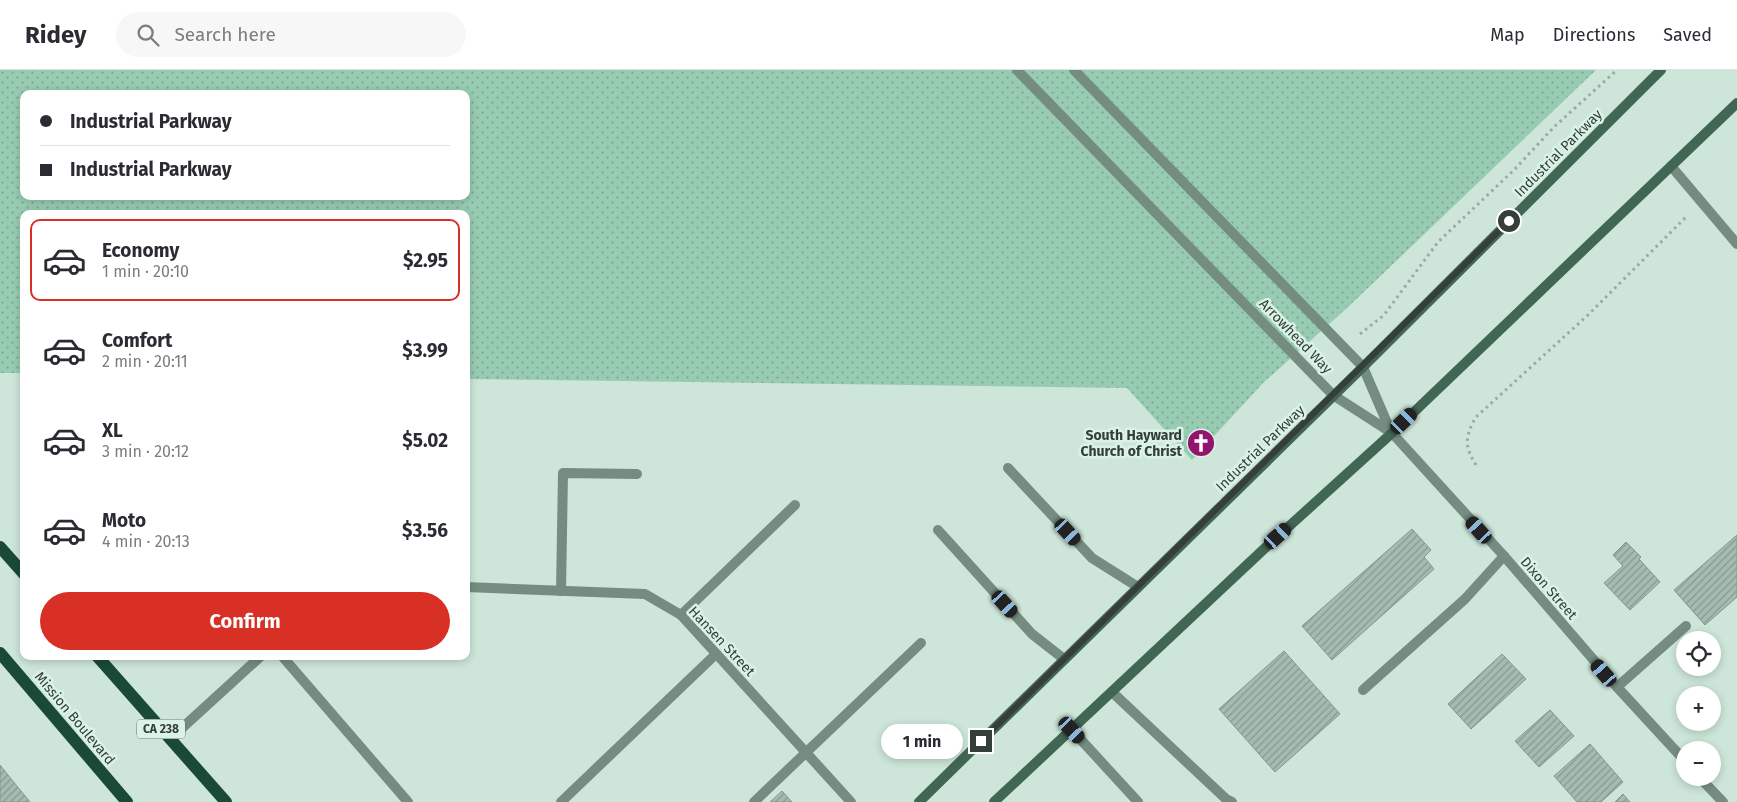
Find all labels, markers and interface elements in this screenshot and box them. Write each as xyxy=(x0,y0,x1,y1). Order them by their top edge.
search box xyxy=(116,12,466,57)
text: Ridey xyxy=(25,21,86,49)
icon: search xyxy=(134,21,162,49)
text: Search here xyxy=(174,23,276,46)
text: Map xyxy=(1490,24,1525,46)
text: Directions xyxy=(1553,24,1635,46)
text: Saved xyxy=(1663,24,1712,46)
street label: Industrial Parkway xyxy=(1511,106,1606,201)
text: Industrial Parkway xyxy=(70,110,232,133)
text: Industrial Parkway xyxy=(70,158,232,181)
route start xyxy=(1498,210,1520,232)
icon: car xyxy=(42,238,87,283)
text: Economy xyxy=(102,239,179,262)
text: $2.95 xyxy=(403,249,448,272)
text: 1 min · 20:10 xyxy=(102,262,189,281)
street label: Arrowhead Way xyxy=(1256,295,1336,377)
icon: car xyxy=(42,328,87,373)
text: Comfort xyxy=(102,329,172,352)
text: $3.99 xyxy=(402,339,448,362)
text: 2 min · 20:11 xyxy=(102,352,188,371)
street label: Industrial Parkway xyxy=(1212,402,1308,495)
car xyxy=(1388,405,1420,437)
icon: car xyxy=(42,418,87,463)
text: XL xyxy=(102,419,123,442)
place label: South Hayward Church of Christ xyxy=(1081,427,1183,460)
church icon: South Hayward Church of Christ xyxy=(1186,428,1216,458)
text: $5.02 xyxy=(402,429,448,452)
text: 3 min · 20:12 xyxy=(102,442,189,461)
icon: car xyxy=(42,508,87,553)
text: Moto xyxy=(102,509,146,532)
car xyxy=(1463,514,1494,546)
car xyxy=(1052,516,1083,548)
text: $3.56 xyxy=(402,519,448,542)
car xyxy=(1261,520,1294,552)
text: 4 min · 20:13 xyxy=(102,532,190,551)
street label: Dixon Street xyxy=(1517,553,1581,624)
car xyxy=(989,588,1020,620)
button: Confirm xyxy=(40,592,450,650)
street label: Hansen Street xyxy=(685,603,759,681)
map controls xyxy=(1676,631,1721,786)
button: locate xyxy=(1676,631,1721,676)
car xyxy=(1588,657,1619,689)
street label: Mission Boulevard xyxy=(31,668,118,768)
button: + xyxy=(1676,686,1721,731)
car xyxy=(1056,714,1087,746)
road number: CA 238 xyxy=(137,720,185,739)
callout: 1 min xyxy=(881,724,964,758)
route end xyxy=(970,730,992,752)
text: 1 min xyxy=(903,732,941,751)
button: − xyxy=(1676,741,1721,786)

